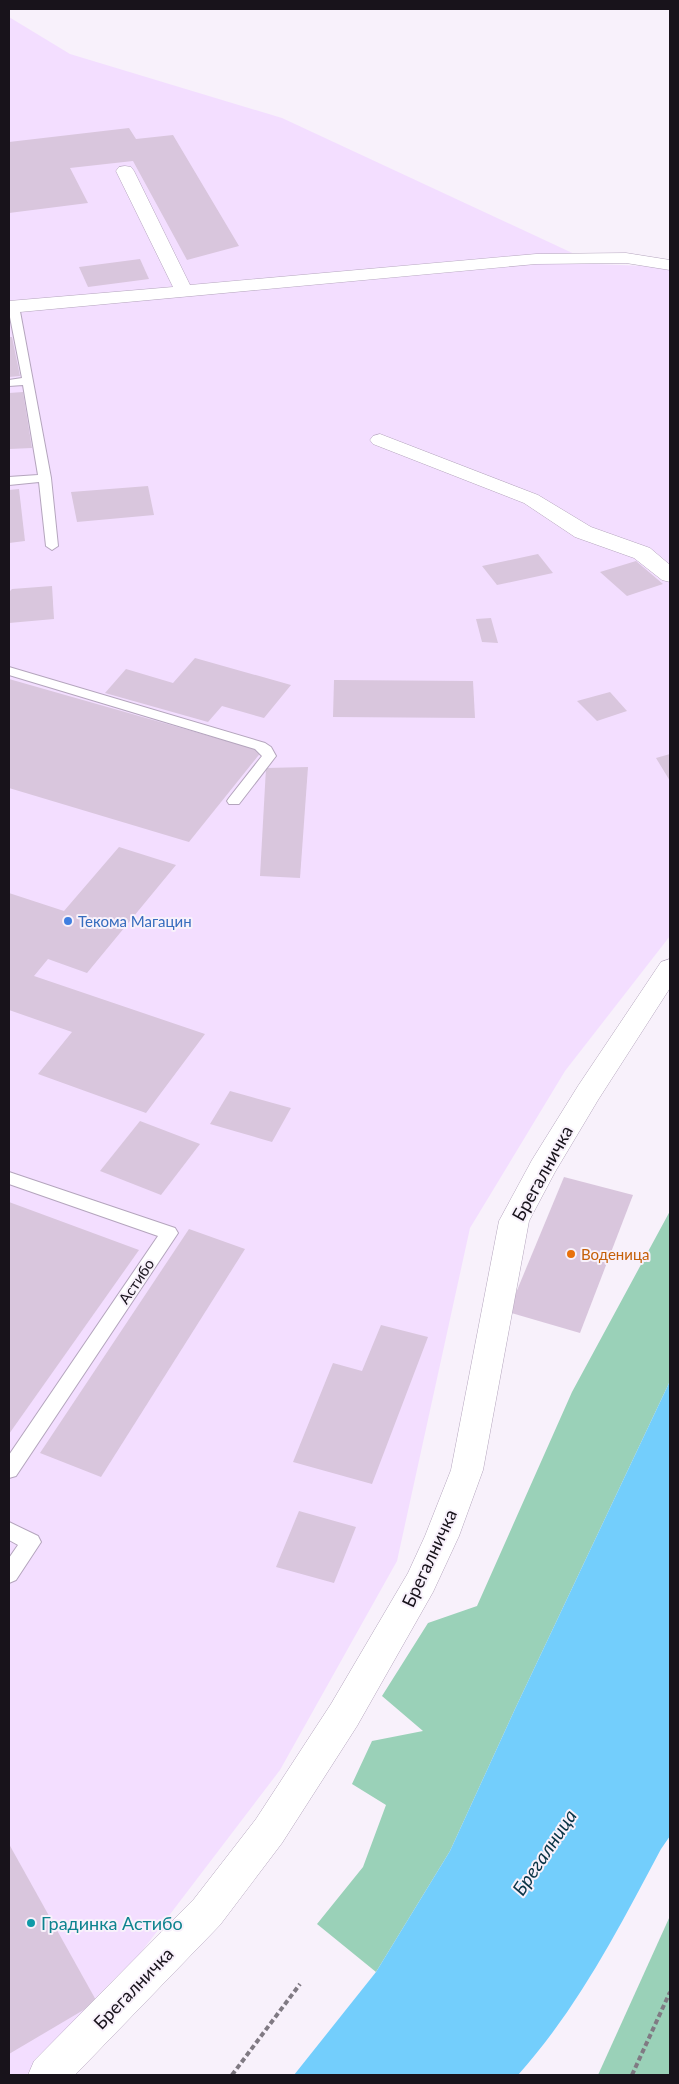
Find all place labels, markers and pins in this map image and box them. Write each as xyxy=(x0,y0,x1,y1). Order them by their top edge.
place label: Текома Магацин xyxy=(78,912,192,930)
marker: Текома Магацин xyxy=(62,915,74,927)
place label: Воденица xyxy=(581,1245,649,1263)
marker: Воденица xyxy=(565,1248,577,1260)
place label: Градинка Астибо xyxy=(41,1912,183,1934)
marker: Градинка Астибо xyxy=(25,1917,37,1929)

